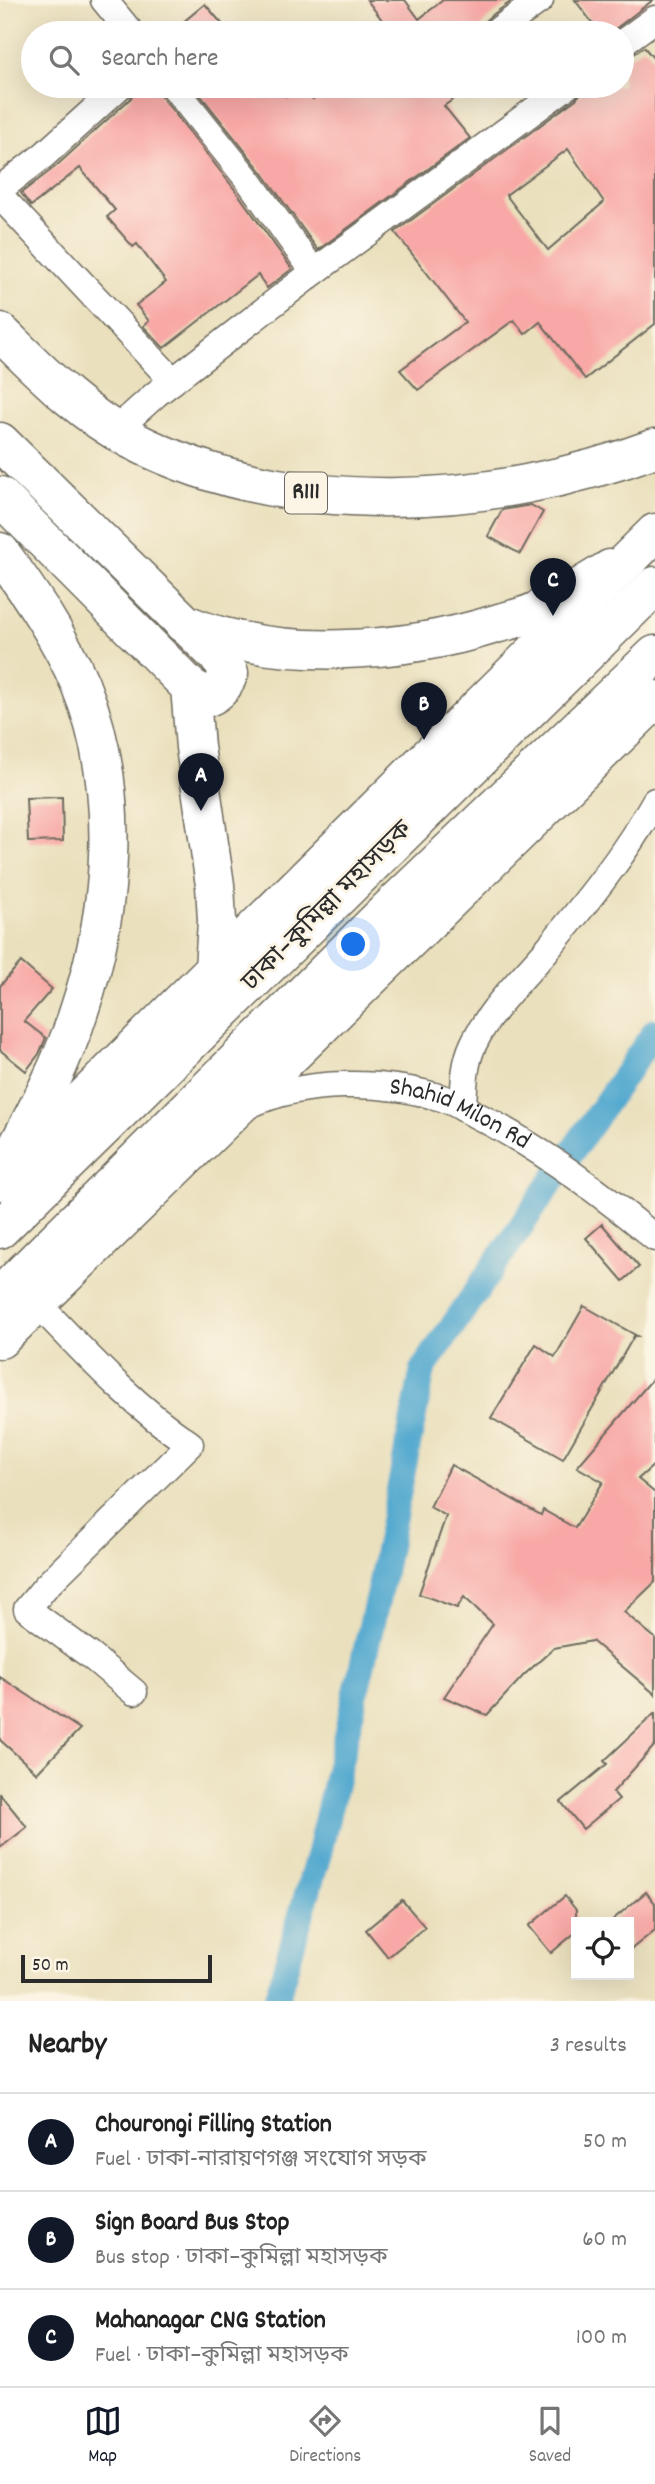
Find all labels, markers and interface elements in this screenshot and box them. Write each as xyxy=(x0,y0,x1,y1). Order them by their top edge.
search box xyxy=(21,21,634,98)
icon: search xyxy=(45,41,83,79)
text: Search here xyxy=(101,41,219,78)
road number: R111 xyxy=(285,472,327,514)
pin: C xyxy=(530,558,576,616)
pin: B xyxy=(401,682,447,740)
pin: A xyxy=(178,753,224,811)
street label: ঢাকা–কুমিল্লা মহাসড়ক xyxy=(233,812,423,1002)
your location xyxy=(336,927,370,961)
street label: Shahid Milon Rd xyxy=(387,1069,538,1160)
map controls xyxy=(571,1917,634,1980)
button: locate xyxy=(571,1917,634,1980)
scale bar xyxy=(21,1952,212,1984)
text: 50 m xyxy=(32,1953,69,1980)
text: Nearby xyxy=(28,2025,106,2068)
text: 3 results xyxy=(550,2030,627,2063)
text: Chourongi Filling Station xyxy=(95,2107,332,2144)
text: A xyxy=(45,2126,57,2159)
text: 50 m xyxy=(583,2126,627,2159)
text: Fuel · ঢাকা-নারায়ণগঞ্জ সংযোগ সড়ক xyxy=(95,2144,427,2177)
text: Sign Board Bus Stop xyxy=(95,2205,290,2242)
text: B xyxy=(46,2224,56,2257)
text: 60 m xyxy=(582,2224,627,2257)
text: Bus stop · ঢাকা–কুমিল্লা মহাসড়ক xyxy=(95,2242,388,2275)
text: Mahanagar CNG Station xyxy=(95,2303,326,2340)
text: C xyxy=(45,2322,57,2355)
text: 100 m xyxy=(576,2322,627,2355)
text: Fuel · ঢাকা–কুমিল্লা মহাসড়ক xyxy=(95,2340,349,2373)
tab: Map xyxy=(84,2402,122,2471)
tab: Directions xyxy=(289,2402,361,2471)
tab: Saved xyxy=(529,2402,571,2471)

